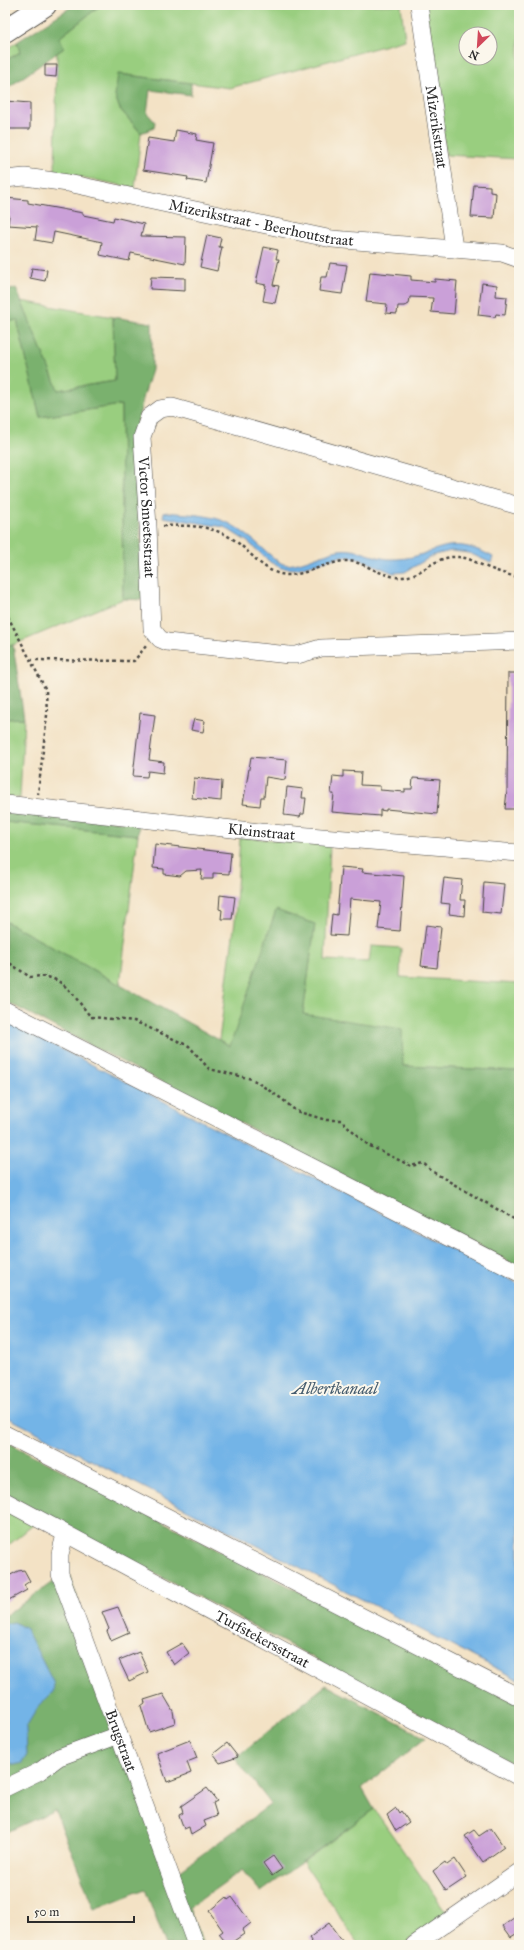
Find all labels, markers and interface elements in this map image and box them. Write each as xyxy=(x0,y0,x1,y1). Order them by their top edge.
north arrow xyxy=(458,26,498,66)
text: N xyxy=(466,46,481,62)
street label: Mizerikstraat xyxy=(422,84,452,170)
street label: Mizerikstraat - Beerhoutstraat xyxy=(167,196,355,250)
street label: Victor Smeetsstraat xyxy=(134,455,159,579)
street label: Kleinstraat xyxy=(227,820,297,844)
water label: Albertkanaal xyxy=(291,1379,379,1398)
street label: Turfstekersstraat xyxy=(212,1607,313,1672)
street label: Brugstraat xyxy=(101,1707,141,1775)
scale bar xyxy=(28,1898,134,1924)
text: 50 m xyxy=(34,1905,59,1919)

